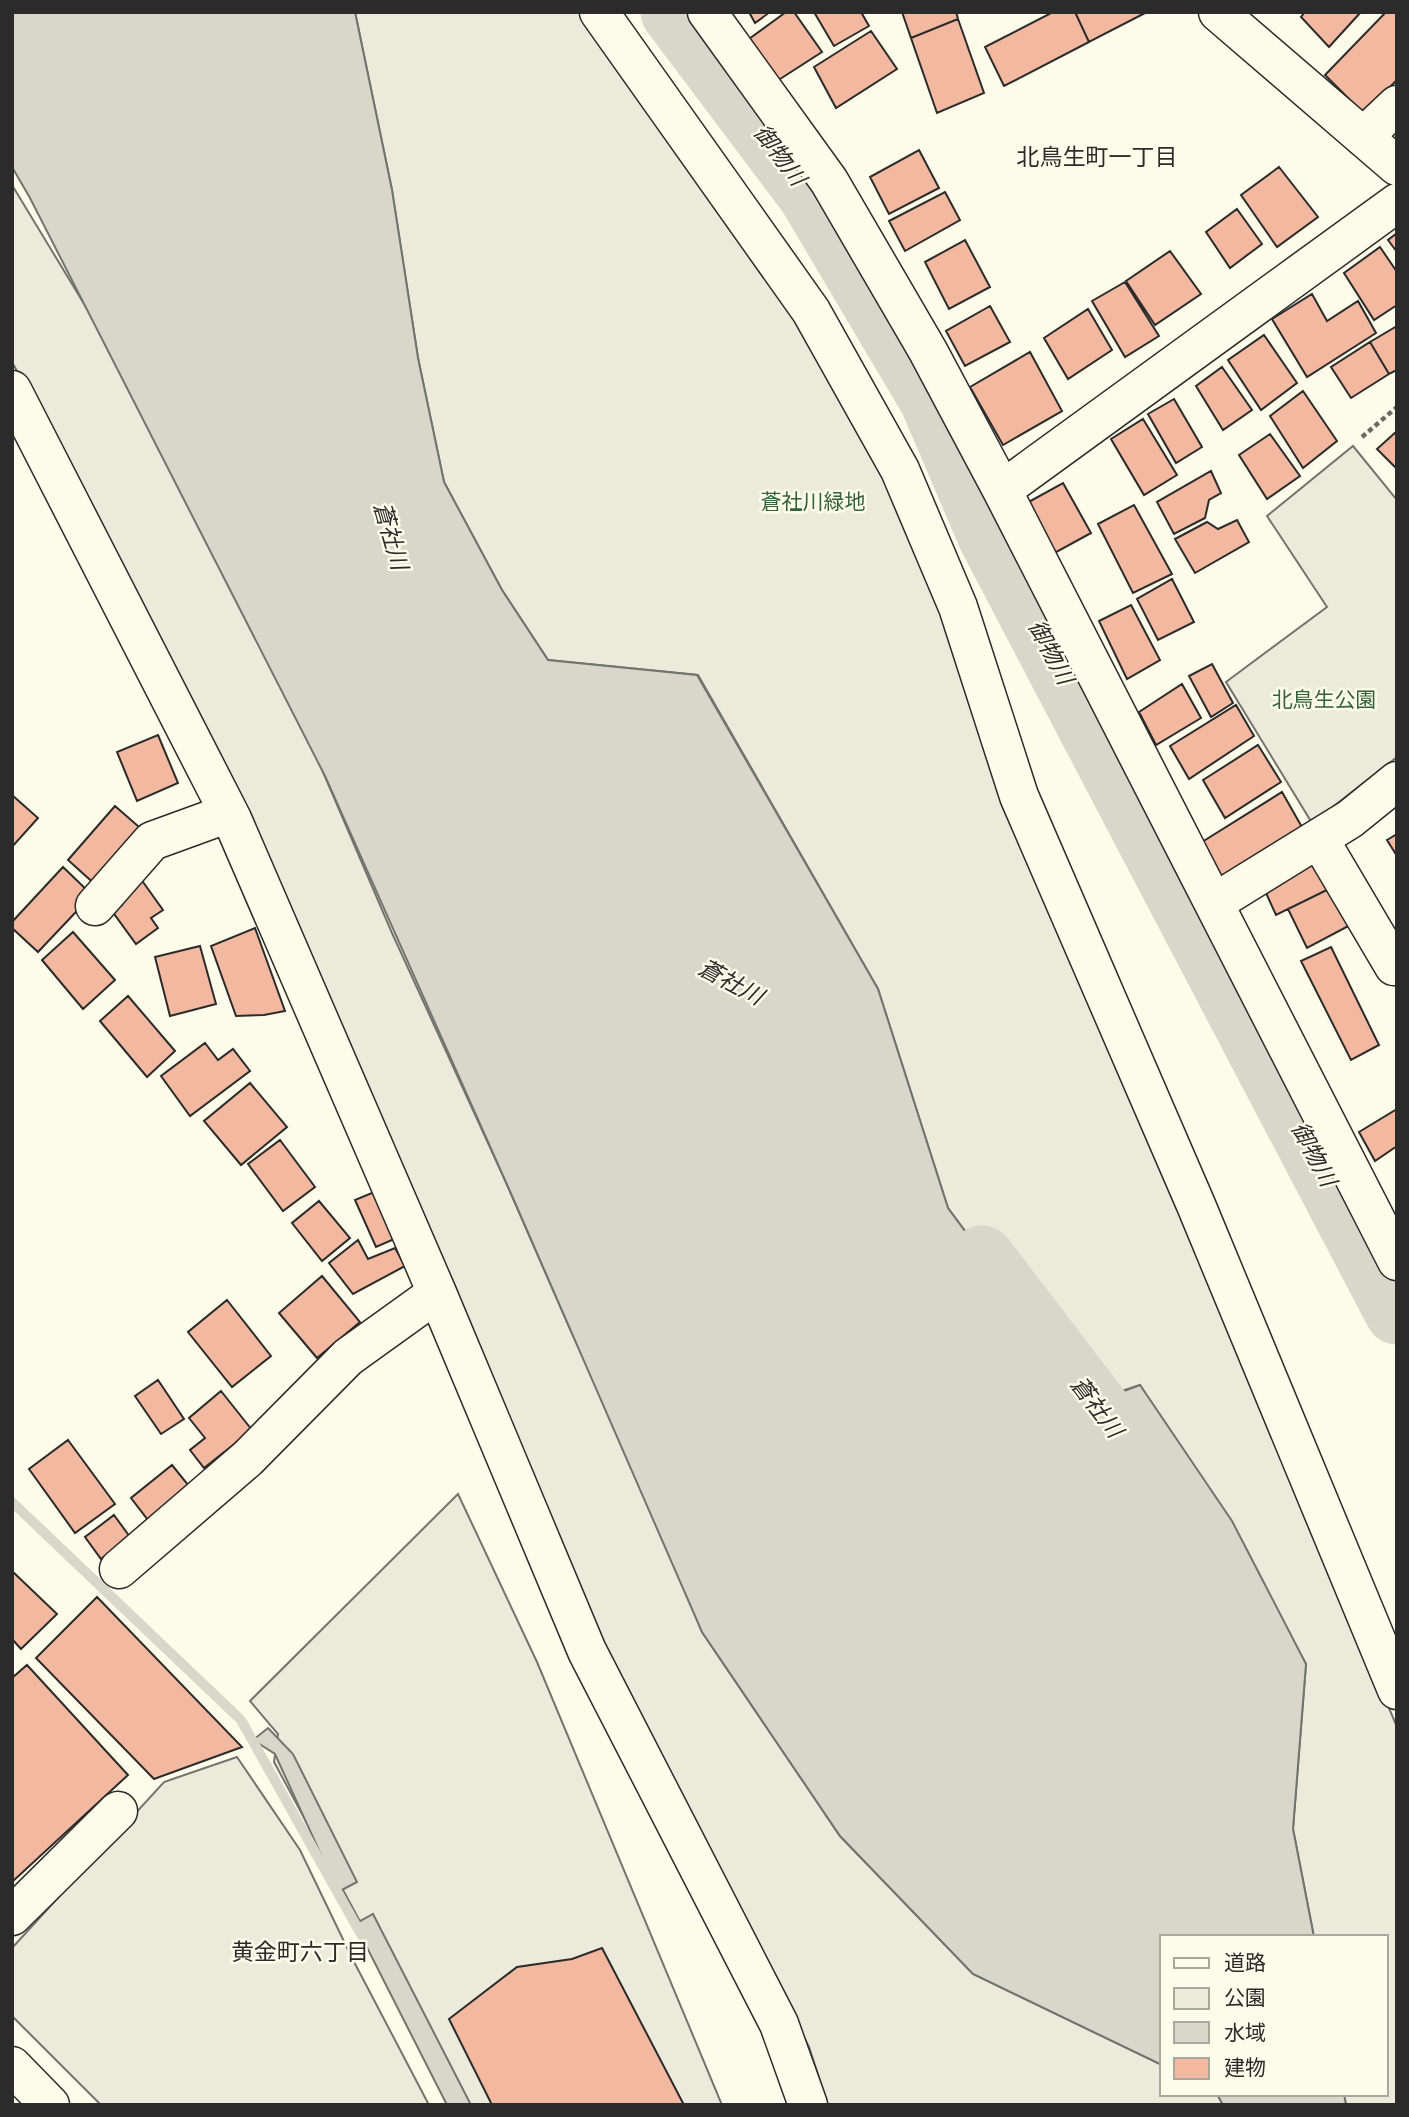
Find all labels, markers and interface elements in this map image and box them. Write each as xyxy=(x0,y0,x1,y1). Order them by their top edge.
water label: 御物川 xyxy=(747,120,813,194)
district label: 北鳥生町一丁目 xyxy=(1017,144,1178,172)
park label: 蒼社川緑地 xyxy=(761,490,866,515)
water label: 蒼社川 xyxy=(367,499,414,576)
water label: 御物川 xyxy=(1022,615,1080,692)
park label: 北鳥生公園 xyxy=(1272,688,1377,713)
water label: 蒼社川 xyxy=(693,954,770,1013)
water label: 御物川 xyxy=(1285,1117,1343,1194)
water label: 蒼社川 xyxy=(1064,1372,1130,1446)
legend xyxy=(1160,1935,1388,2096)
district label: 黄金町六丁目 xyxy=(231,1939,369,1967)
text: 道路 xyxy=(1224,1951,1266,1976)
text: 公園 xyxy=(1224,1986,1266,2011)
text: 水域 xyxy=(1224,2021,1266,2046)
text: 建物 xyxy=(1224,2056,1266,2081)

